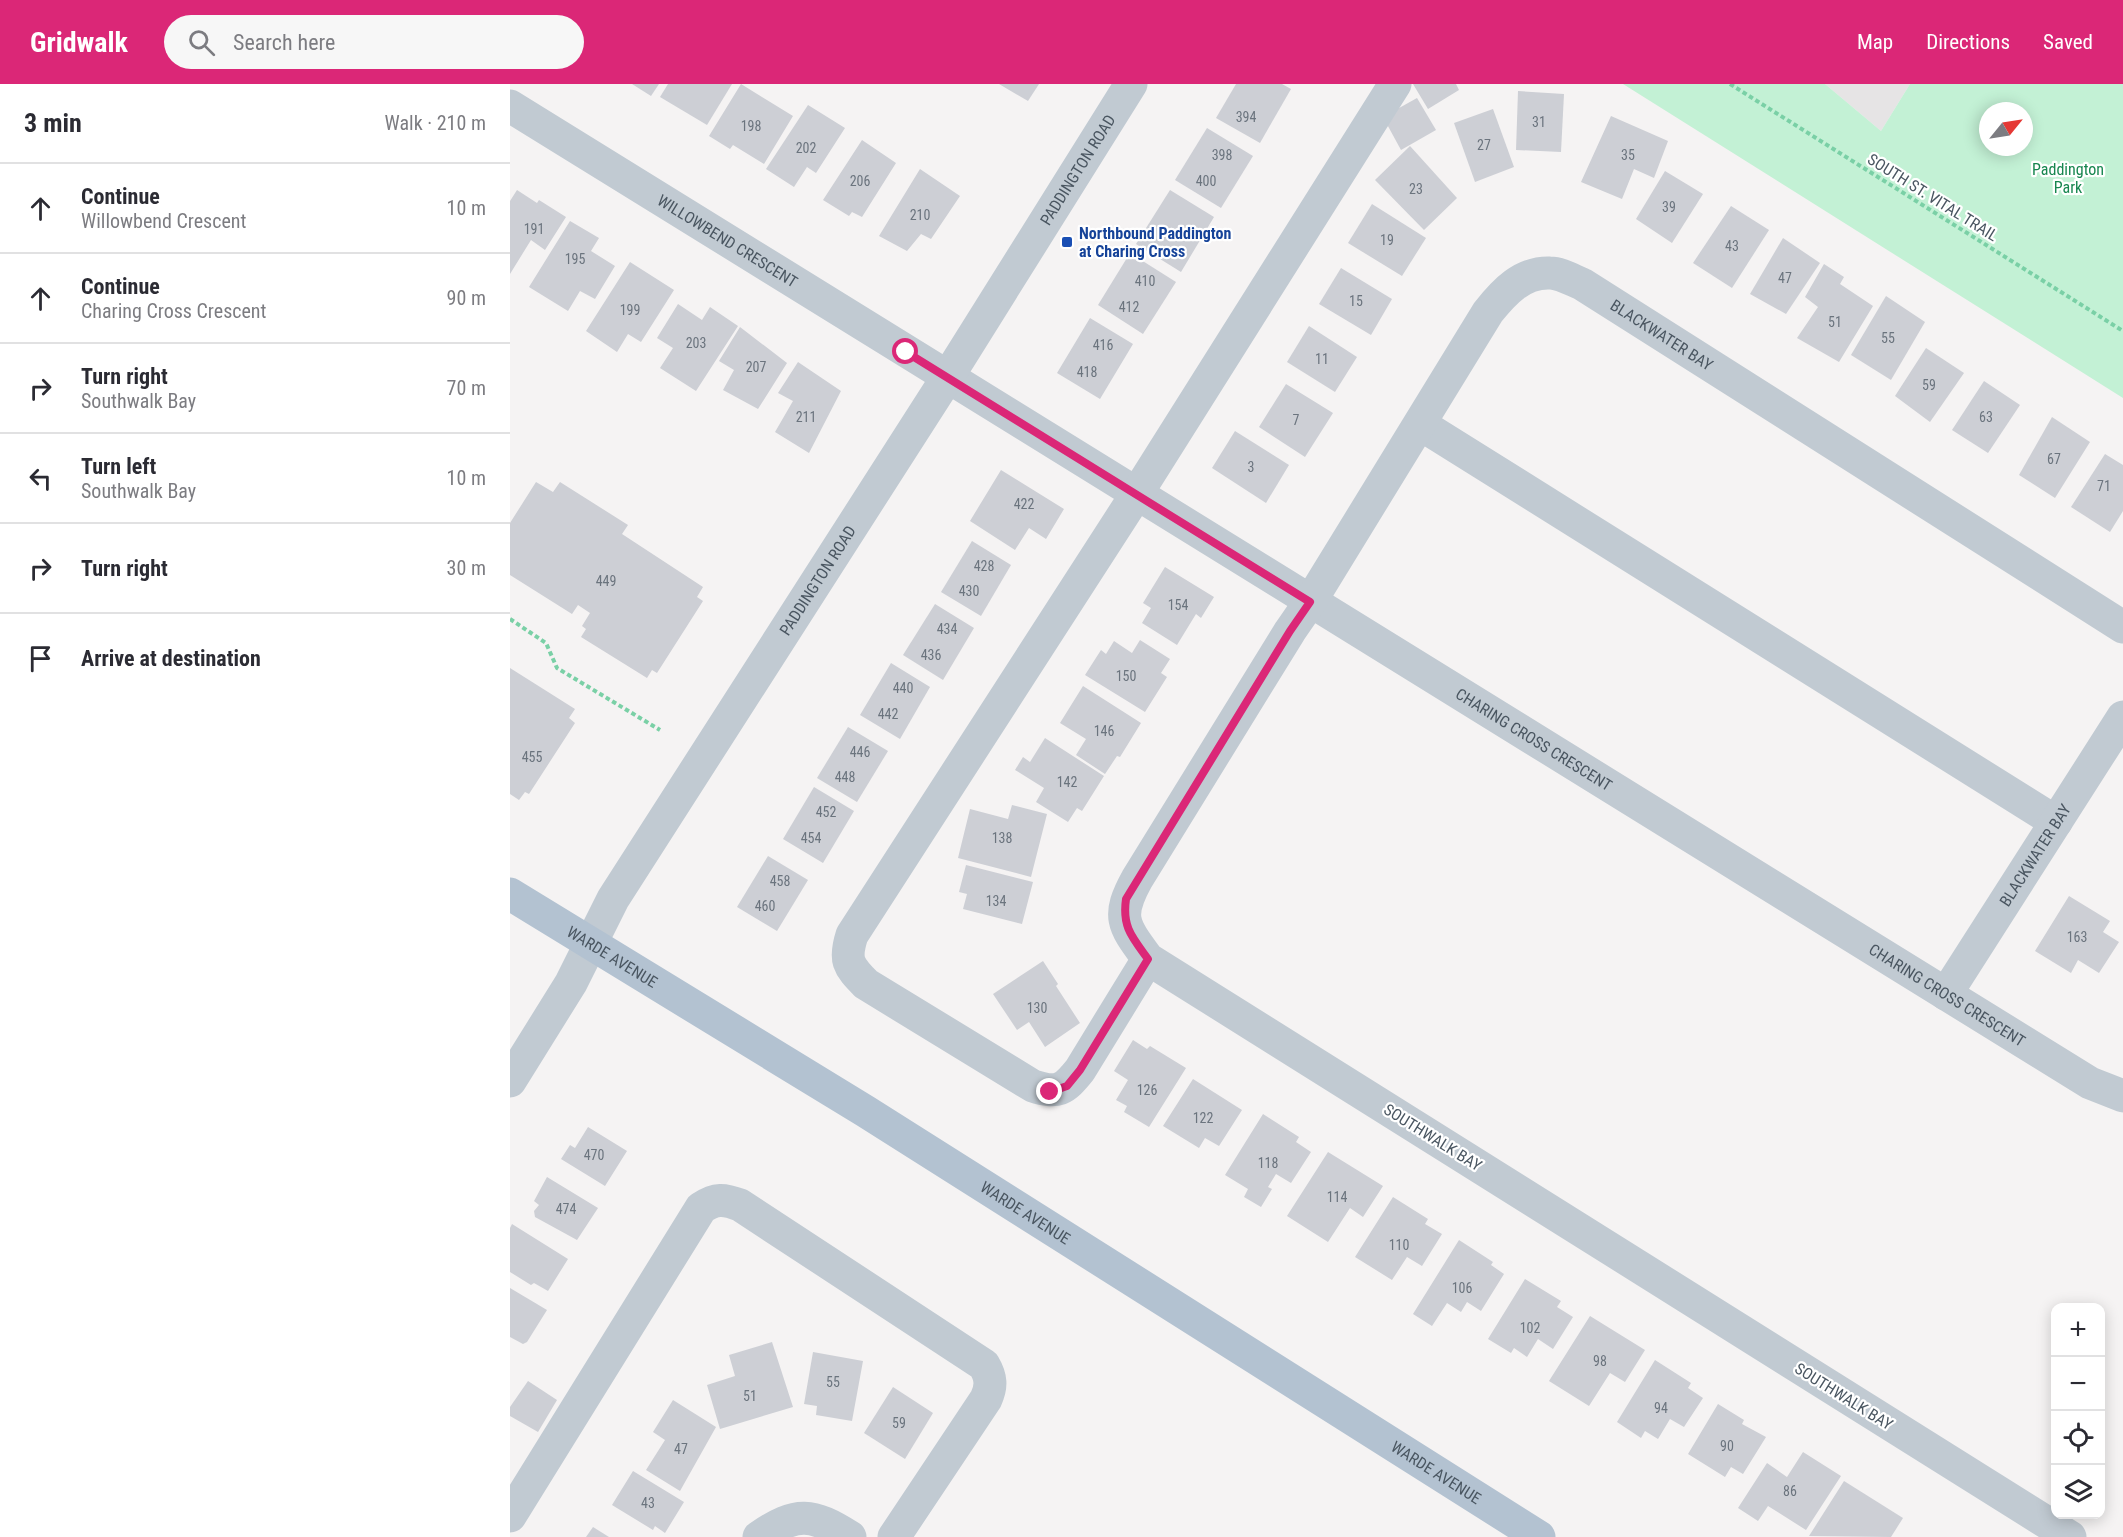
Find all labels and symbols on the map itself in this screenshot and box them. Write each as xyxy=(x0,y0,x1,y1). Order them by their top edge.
north arrow xyxy=(1979,102,2033,156)
house number: 394 xyxy=(1236,109,1256,125)
street label: PADDINGTON ROAD xyxy=(1036,111,1119,229)
house number: 31 xyxy=(1532,114,1546,130)
house number: 198 xyxy=(741,118,761,134)
house number: 27 xyxy=(1477,137,1491,153)
house number: 202 xyxy=(796,140,816,156)
house number: 398 xyxy=(1212,147,1232,163)
house number: 35 xyxy=(1621,147,1635,163)
street label: SOUTH ST. VITAL TRAIL xyxy=(1864,150,2002,245)
park label: Paddington Park xyxy=(2032,160,2104,197)
house number: 206 xyxy=(850,173,870,189)
house number: 400 xyxy=(1196,173,1216,189)
house number: 23 xyxy=(1409,181,1423,197)
street label: WILLOWBEND CRESCENT xyxy=(654,191,801,291)
house number: 39 xyxy=(1662,199,1676,215)
house number: 210 xyxy=(910,207,930,223)
house number: 191 xyxy=(524,221,544,237)
place label: Northbound Paddington at Charing Cross xyxy=(1079,224,1231,261)
house number: 19 xyxy=(1380,232,1394,248)
marker: Northbound Paddington at Charing Cross xyxy=(1060,235,1074,249)
house number: 43 xyxy=(1725,238,1739,254)
house number: 195 xyxy=(565,251,585,267)
house number: 47 xyxy=(1778,270,1792,286)
house number: 410 xyxy=(1135,273,1155,289)
house number: 15 xyxy=(1349,293,1363,309)
street label: BLACKWATER BAY xyxy=(1607,296,1717,375)
house number: 412 xyxy=(1119,299,1139,315)
house number: 199 xyxy=(620,302,640,318)
house number: 51 xyxy=(1828,314,1842,330)
house number: 55 xyxy=(1881,330,1895,346)
house number: 203 xyxy=(686,335,706,351)
house number: 416 xyxy=(1093,337,1113,353)
route start xyxy=(892,338,918,364)
house number: 11 xyxy=(1315,351,1329,367)
house number: 207 xyxy=(746,359,766,375)
house number: 418 xyxy=(1077,364,1097,380)
house number: 59 xyxy=(1922,377,1936,393)
house number: 211 xyxy=(796,409,816,425)
house number: 63 xyxy=(1979,409,1993,425)
house number: 7 xyxy=(1293,412,1300,428)
house number: 67 xyxy=(2047,451,2061,467)
house number: 3 xyxy=(1248,459,1254,475)
house number: 71 xyxy=(2097,478,2111,494)
house number: 422 xyxy=(1014,496,1034,512)
street label: PADDINGTON ROAD xyxy=(776,522,860,639)
house number: 428 xyxy=(974,558,994,574)
house number: 449 xyxy=(596,573,616,589)
house number: 430 xyxy=(959,583,979,599)
house number: 154 xyxy=(1168,597,1188,613)
house number: 434 xyxy=(937,621,957,637)
house number: 436 xyxy=(921,647,941,663)
house number: 150 xyxy=(1116,668,1136,684)
house number: 440 xyxy=(893,680,913,696)
street label: CHARING CROSS CRESCENT xyxy=(1452,684,1615,795)
house number: 442 xyxy=(878,706,898,722)
house number: 146 xyxy=(1094,723,1114,739)
house number: 446 xyxy=(850,744,870,760)
house number: 455 xyxy=(522,749,542,765)
house number: 448 xyxy=(835,769,855,785)
house number: 142 xyxy=(1057,774,1077,790)
street label: BLACKWATER BAY xyxy=(1996,800,2075,910)
house number: 452 xyxy=(816,804,836,820)
house number: 454 xyxy=(801,830,821,846)
house number: 138 xyxy=(992,830,1012,846)
house number: 458 xyxy=(770,873,790,889)
house number: 134 xyxy=(986,893,1006,909)
house number: 460 xyxy=(755,898,775,914)
street label: WARDE AVENUE xyxy=(563,922,661,992)
house number: 163 xyxy=(2067,929,2087,945)
street label: CHARING CROSS CRESCENT xyxy=(1865,940,2029,1051)
house number: 130 xyxy=(1027,1000,1047,1016)
route end xyxy=(1036,1078,1062,1104)
house number: 126 xyxy=(1137,1082,1157,1098)
street label: SOUTHWALK BAY xyxy=(1380,1100,1486,1175)
house number: 122 xyxy=(1193,1110,1213,1126)
house number: 470 xyxy=(584,1147,604,1163)
house number: 118 xyxy=(1258,1155,1278,1171)
street label: WARDE AVENUE xyxy=(977,1177,1074,1248)
house number: 114 xyxy=(1327,1189,1347,1205)
house number: 474 xyxy=(556,1201,576,1217)
house number: 110 xyxy=(1389,1237,1409,1253)
house number: 106 xyxy=(1452,1280,1472,1296)
house number: 102 xyxy=(1520,1320,1540,1336)
house number: 98 xyxy=(1593,1353,1607,1369)
street label: SOUTHWALK BAY xyxy=(1791,1359,1897,1434)
house number: 55 xyxy=(826,1374,840,1390)
house number: 51 xyxy=(743,1388,757,1404)
house number: 94 xyxy=(1654,1400,1668,1416)
house number: 59 xyxy=(892,1415,906,1431)
street label: WARDE AVENUE xyxy=(1388,1437,1485,1508)
house number: 90 xyxy=(1720,1438,1734,1454)
house number: 47 xyxy=(674,1441,688,1457)
house number: 86 xyxy=(1783,1483,1797,1499)
house number: 43 xyxy=(641,1495,655,1511)

